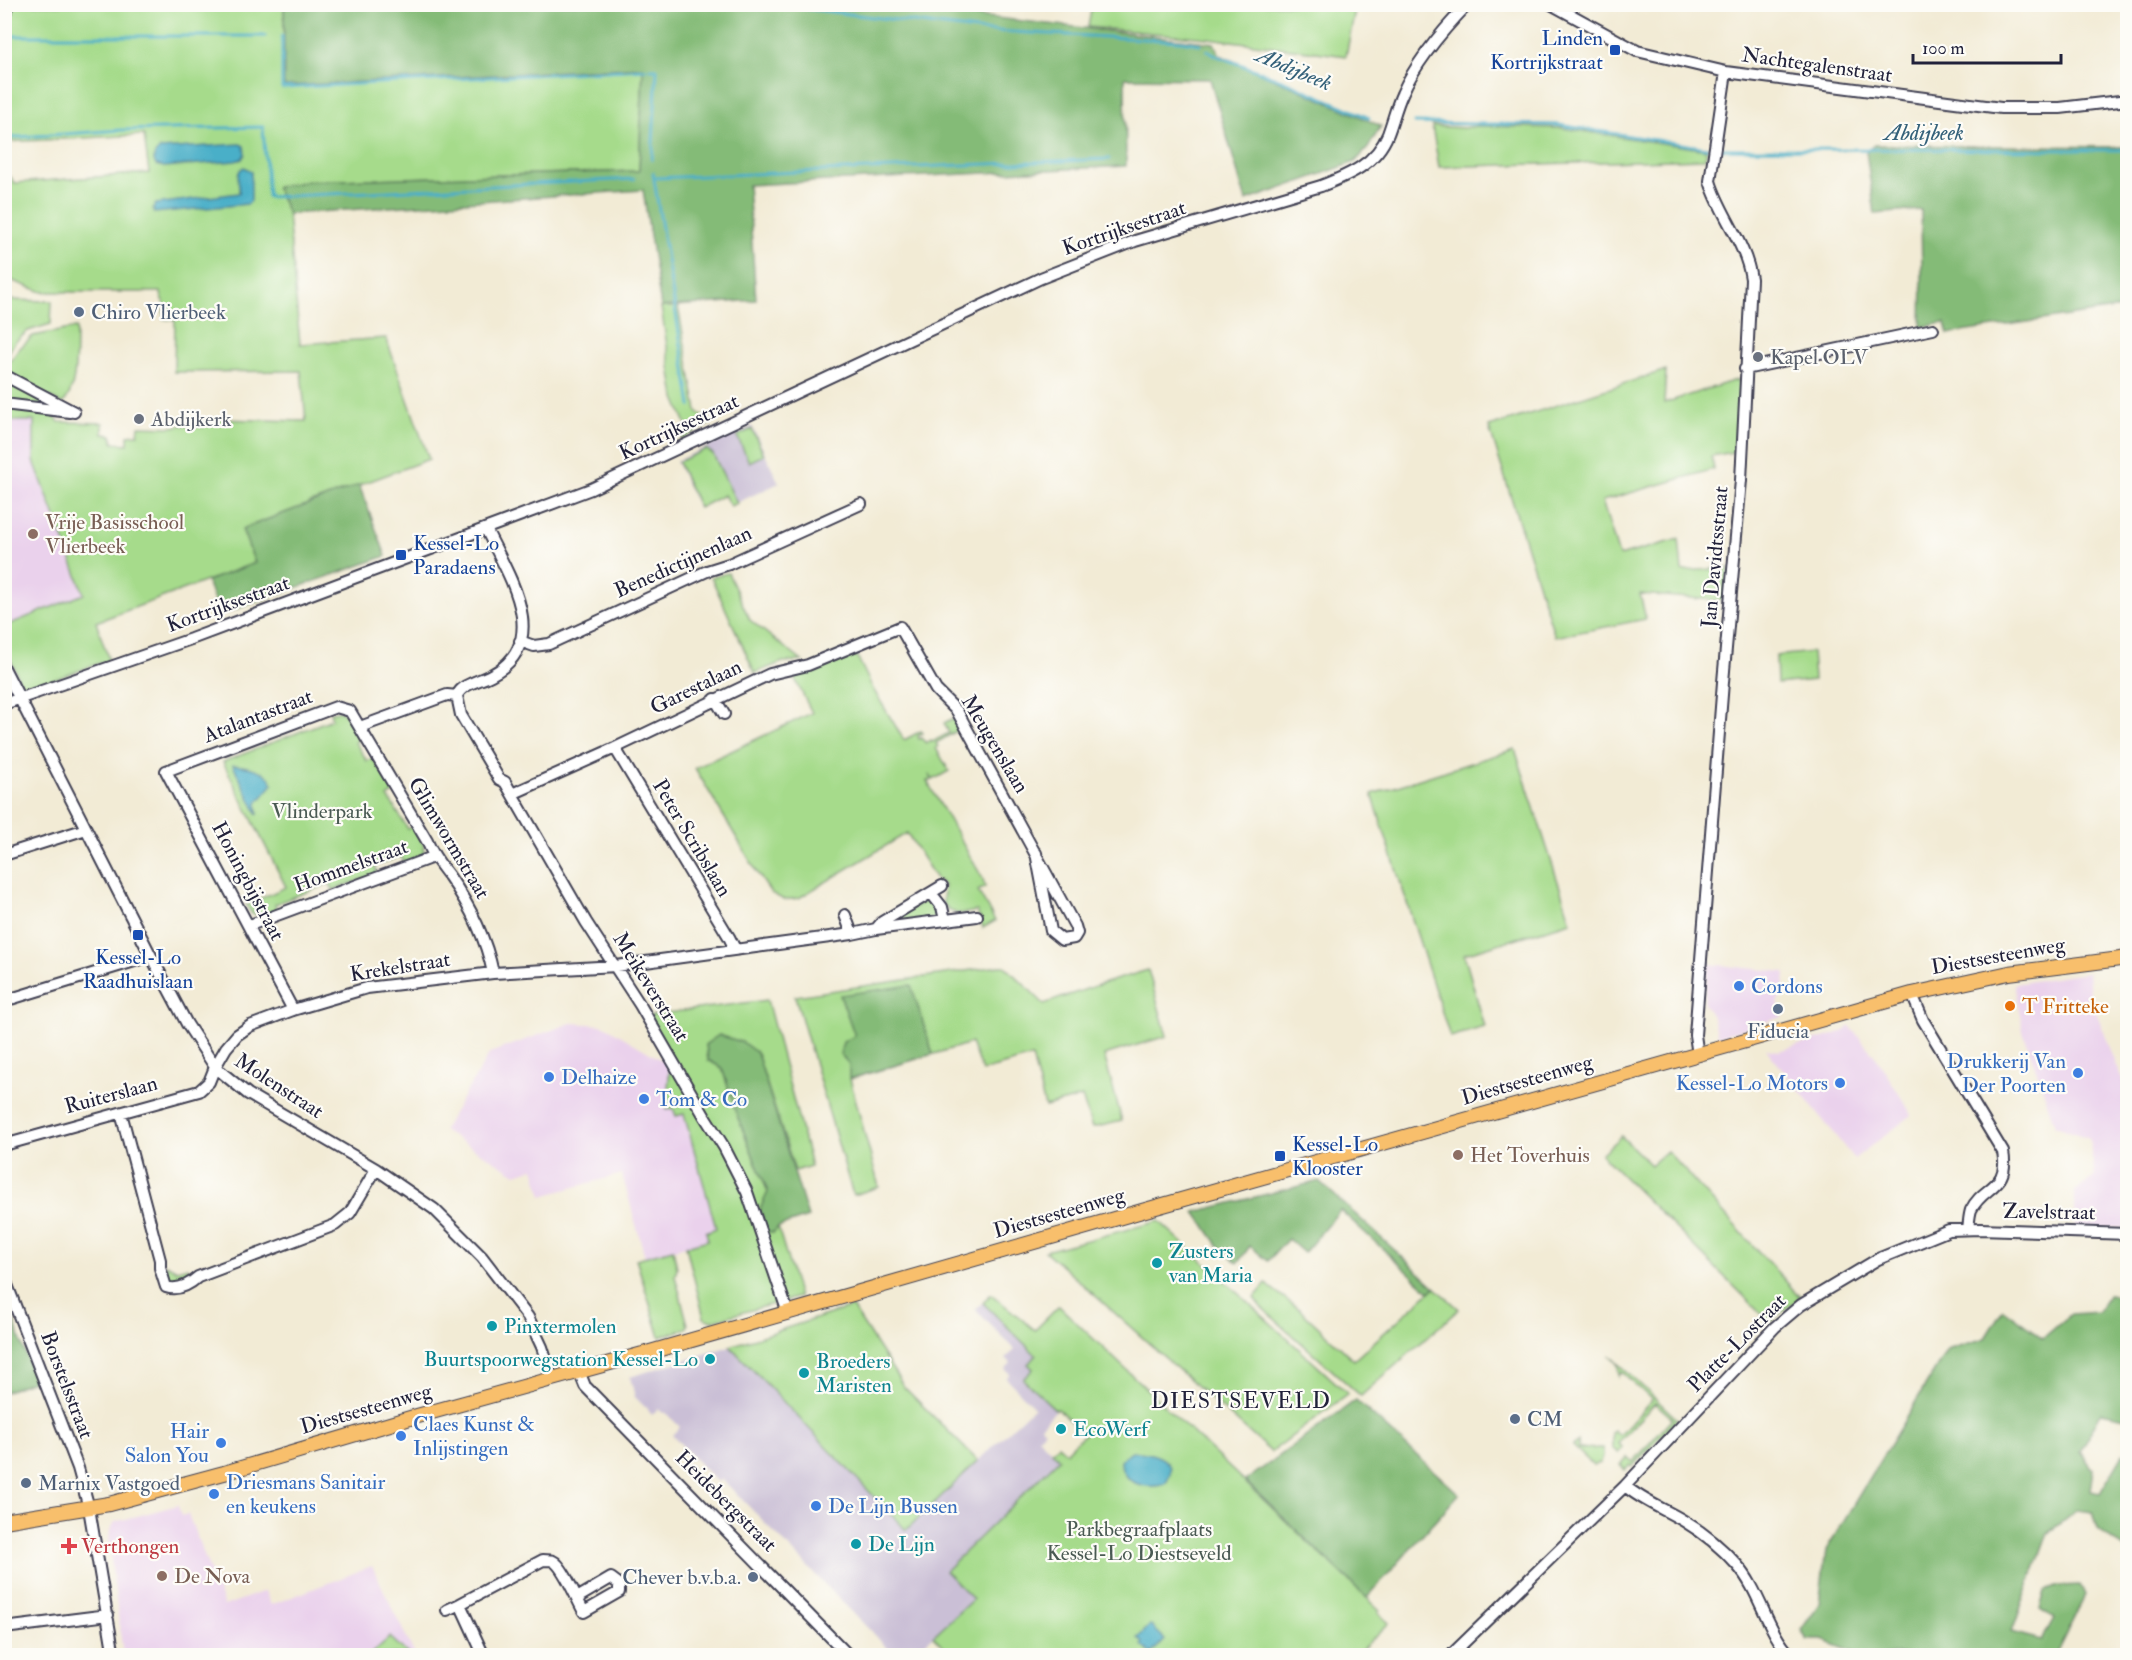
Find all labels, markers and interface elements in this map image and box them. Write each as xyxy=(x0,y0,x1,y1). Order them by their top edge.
place label: Linden Kortrijkstraat xyxy=(1490,25,1603,76)
scale bar xyxy=(1913,27,2062,65)
text: 100 m xyxy=(1922,37,1965,60)
water label: Abdijbeek xyxy=(1250,40,1336,97)
street label: Nachtegalenstraat xyxy=(1740,41,1894,89)
marker: Linden Kortrijkstraat xyxy=(1608,43,1622,57)
water label: Abdijbeek xyxy=(1882,119,1964,147)
street label: Kortrijksestraat xyxy=(1059,194,1190,262)
place label: Chiro Vlierbeek xyxy=(91,299,226,326)
marker: Chiro Vlierbeek xyxy=(72,305,86,319)
place label: Kapel OLV xyxy=(1770,344,1869,371)
marker: Kapel OLV xyxy=(1751,350,1765,364)
street label: Kortrijksestraat xyxy=(615,387,743,466)
place label: Abdijkerk xyxy=(150,406,232,433)
marker: Abdijkerk xyxy=(132,412,146,426)
street label: Jan Davidtsstraat xyxy=(1695,485,1735,630)
place label: Vrije Basisschool Vlierbeek xyxy=(45,509,185,560)
street label: Benedictijnenlaan xyxy=(610,520,756,604)
marker: Vrije Basisschool Vlierbeek xyxy=(26,527,40,541)
place label: Kessel-Lo Paradaens xyxy=(413,530,499,581)
marker: Kessel-Lo Paradaens xyxy=(394,548,408,562)
street label: Kortrijksestraat xyxy=(163,569,293,639)
street label: Garestalaan xyxy=(646,653,747,721)
street label: Atalantastraat xyxy=(199,683,317,750)
street label: Meugenslaan xyxy=(955,690,1035,798)
street label: Glimwormstraat xyxy=(402,772,496,904)
street label: Peter Scribslaan xyxy=(646,774,738,902)
park label: Vlinderpark xyxy=(271,798,373,825)
street label: Honingbijstraat xyxy=(205,817,291,945)
street label: Hommelstraat xyxy=(290,833,412,899)
street label: Meikeverstraat xyxy=(607,927,695,1047)
marker: Kessel-Lo Raadhuislaan xyxy=(131,928,145,942)
street label: Diestsesteenweg xyxy=(1929,931,2068,981)
place label: Kessel-Lo Raadhuislaan xyxy=(83,944,193,995)
street label: Krekelstraat xyxy=(348,946,452,988)
place label: Cordons xyxy=(1751,973,1823,1000)
marker: Cordons xyxy=(1732,979,1746,993)
place label: T Fritteke xyxy=(2022,993,2109,1020)
marker: T Fritteke xyxy=(2003,999,2017,1013)
marker: Fiducia xyxy=(1771,1002,1785,1016)
place label: Fiducia xyxy=(1747,1018,1810,1045)
street label: Molenstraat xyxy=(229,1047,329,1125)
street label: Diestsesteenweg xyxy=(1458,1048,1596,1112)
place label: Drukkerij Van Der Poorten xyxy=(1947,1048,2066,1099)
place label: Delhaize xyxy=(561,1064,637,1091)
marker: Drukkerij Van Der Poorten xyxy=(2071,1066,2085,1080)
street label: Ruiterslaan xyxy=(62,1070,161,1120)
marker: Delhaize xyxy=(542,1070,556,1084)
place label: Kessel-Lo Motors xyxy=(1676,1070,1828,1097)
marker: Kessel-Lo Motors xyxy=(1833,1076,1847,1090)
place label: Tom & Co xyxy=(656,1086,747,1113)
marker: Tom & Co xyxy=(637,1092,651,1106)
place label: Kessel-Lo Klooster xyxy=(1292,1131,1378,1182)
place label: Het Toverhuis xyxy=(1470,1142,1590,1169)
marker: Het Toverhuis xyxy=(1451,1148,1465,1162)
marker: Kessel-Lo Klooster xyxy=(1273,1149,1287,1163)
street label: Diestsesteenweg xyxy=(990,1181,1128,1245)
street label: Zavelstraat xyxy=(2002,1198,2096,1226)
place label: Zusters van Maria xyxy=(1168,1238,1253,1289)
marker: Zusters van Maria xyxy=(1150,1256,1164,1270)
street label: Platte-Lostraat xyxy=(1682,1288,1792,1398)
place label: Pinxtermolen xyxy=(504,1313,617,1340)
marker: Pinxtermolen xyxy=(485,1319,499,1333)
street label: Borstelsstraat xyxy=(34,1327,100,1443)
place label: Buurtspoorwegstation Kessel-Lo xyxy=(424,1346,698,1373)
place label: Broeders Maristen xyxy=(816,1348,892,1399)
marker: Buurtspoorwegstation Kessel-Lo xyxy=(703,1352,717,1366)
marker: Broeders Maristen xyxy=(797,1366,811,1380)
street label: Diestsesteenweg xyxy=(297,1377,435,1441)
district label: DIESTSEVELD xyxy=(1151,1387,1331,1415)
place label: CM xyxy=(1527,1406,1563,1433)
place label: Claes Kunst & Inlijstingen xyxy=(413,1411,535,1462)
marker: CM xyxy=(1508,1412,1522,1426)
place label: EcoWerf xyxy=(1073,1416,1151,1443)
place label: Hair Salon You xyxy=(125,1418,209,1469)
marker: EcoWerf xyxy=(1054,1422,1068,1436)
marker: Claes Kunst & Inlijstingen xyxy=(394,1429,408,1443)
marker: Hair Salon You xyxy=(214,1436,228,1450)
street label: Heidebergstraat xyxy=(669,1444,783,1558)
place label: Driesmans Sanitair en keukens xyxy=(226,1469,385,1520)
place label: Marnix Vastgoed xyxy=(38,1470,181,1497)
marker: Marnix Vastgoed xyxy=(19,1476,33,1490)
marker: Driesmans Sanitair en keukens xyxy=(207,1487,221,1501)
place label: De Lijn Bussen xyxy=(828,1493,958,1520)
marker: De Lijn Bussen xyxy=(809,1499,823,1513)
park label: Parkbegraafplaats Kessel-Lo Diestseveld xyxy=(1046,1516,1232,1567)
place label: De Lijn xyxy=(868,1531,935,1558)
place label: Verthongen xyxy=(81,1533,180,1560)
marker: De Lijn xyxy=(849,1537,863,1551)
marker: Verthongen xyxy=(62,1539,76,1553)
place label: De Nova xyxy=(174,1563,251,1590)
place label: Chever b.v.b.a. xyxy=(622,1564,741,1591)
marker: De Nova xyxy=(155,1569,169,1583)
marker: Chever b.v.b.a. xyxy=(746,1570,760,1584)

